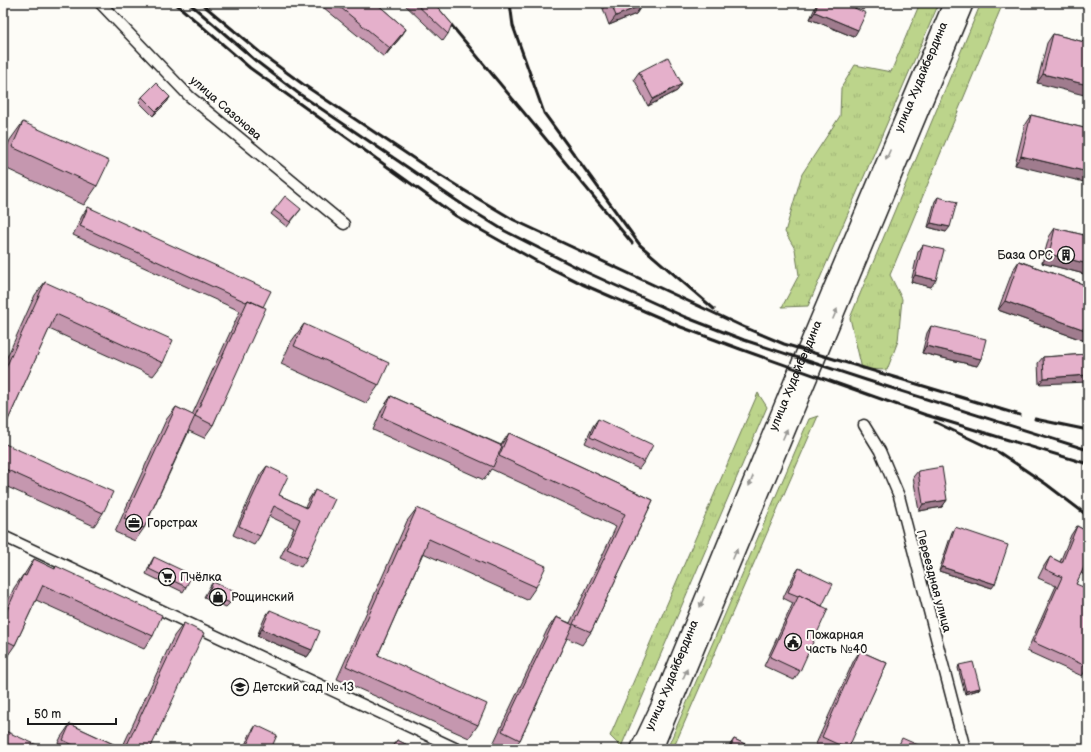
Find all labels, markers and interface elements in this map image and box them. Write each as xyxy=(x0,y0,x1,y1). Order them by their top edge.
street label: улица Худайбердина xyxy=(892,20,951,134)
street label: улица Сазонова xyxy=(187,73,265,144)
one-way arrow xyxy=(885,149,891,161)
building icon: База ОРС xyxy=(1056,245,1076,265)
place label: База ОРС xyxy=(997,248,1053,263)
one-way arrow xyxy=(832,309,838,320)
street label: улица Худайбердина xyxy=(766,318,825,433)
one-way arrow xyxy=(782,429,788,440)
one-way arrow xyxy=(748,476,754,488)
office icon: Горстрах xyxy=(124,513,144,533)
place label: Горстрах xyxy=(147,516,198,531)
street label: Переездная улица xyxy=(913,528,954,634)
one-way arrow xyxy=(732,549,738,560)
supermarket icon: Пчёлка xyxy=(157,567,177,587)
place label: Пчёлка xyxy=(180,570,222,585)
shop icon: Рощинский xyxy=(208,587,228,607)
place label: Рощинский xyxy=(231,590,294,605)
one-way arrow xyxy=(699,596,705,607)
street label: улица Худайбердина xyxy=(642,618,702,733)
place label: Пожарная часть №40 xyxy=(806,628,867,657)
public building icon: Пожарная часть №40 xyxy=(783,632,803,652)
one-way arrow xyxy=(682,669,688,680)
school or university icon: Детский сад № 13 xyxy=(230,677,250,697)
place label: Детский сад № 13 xyxy=(253,680,354,695)
scale bar xyxy=(28,700,116,726)
text: 50 m xyxy=(34,707,61,722)

